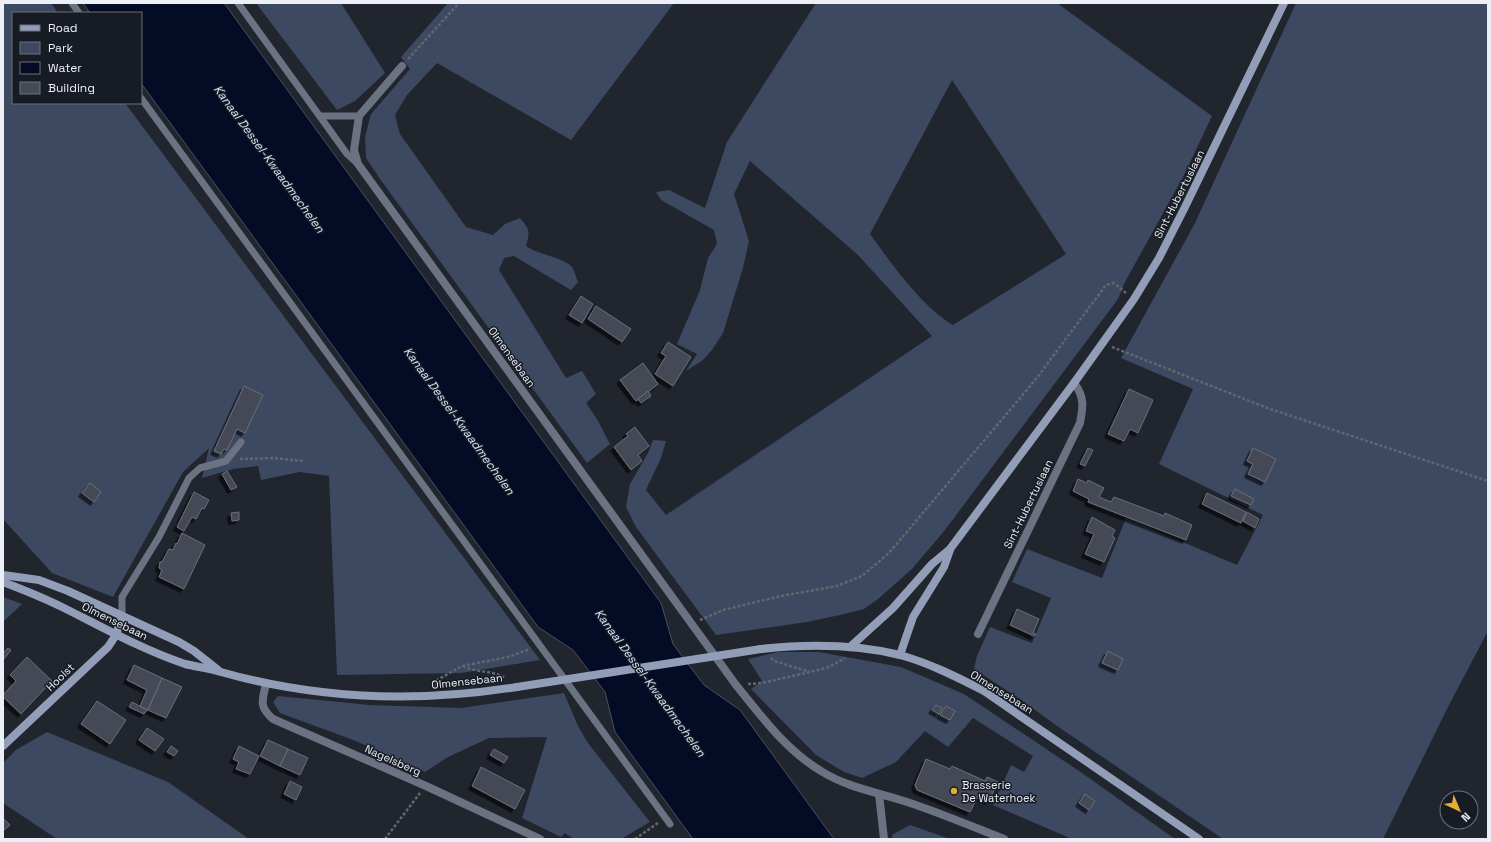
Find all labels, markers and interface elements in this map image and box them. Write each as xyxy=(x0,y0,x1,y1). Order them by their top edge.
legend xyxy=(12,12,142,104)
text: Road xyxy=(48,20,77,36)
text: Park xyxy=(48,40,73,56)
text: Water xyxy=(48,60,82,76)
text: Building xyxy=(48,80,95,96)
water label: Kanaal Dessel-Kwaadmechelen xyxy=(210,82,328,237)
street label: Sint-Hubertuslaan xyxy=(1151,147,1207,241)
street label: Olmensebaan xyxy=(485,324,539,390)
water label: Kanaal Dessel-Kwaadmechelen xyxy=(400,344,518,499)
street label: Sint-Hubertuslaan xyxy=(1000,457,1056,551)
street label: Olmensebaan xyxy=(80,599,150,643)
water label: Kanaal Dessel-Kwaadmechelen xyxy=(591,606,709,761)
street label: Hoolst xyxy=(43,660,77,694)
street label: Olmensebaan xyxy=(968,667,1036,717)
street label: Olmensebaan xyxy=(431,670,503,692)
street label: Nagelsberg xyxy=(363,741,423,779)
place label: Brasserie De Waterhoek xyxy=(962,778,1036,805)
marker: Brasserie De Waterhoek xyxy=(949,786,959,796)
north arrow xyxy=(1439,790,1479,830)
text: N xyxy=(1458,810,1473,825)

